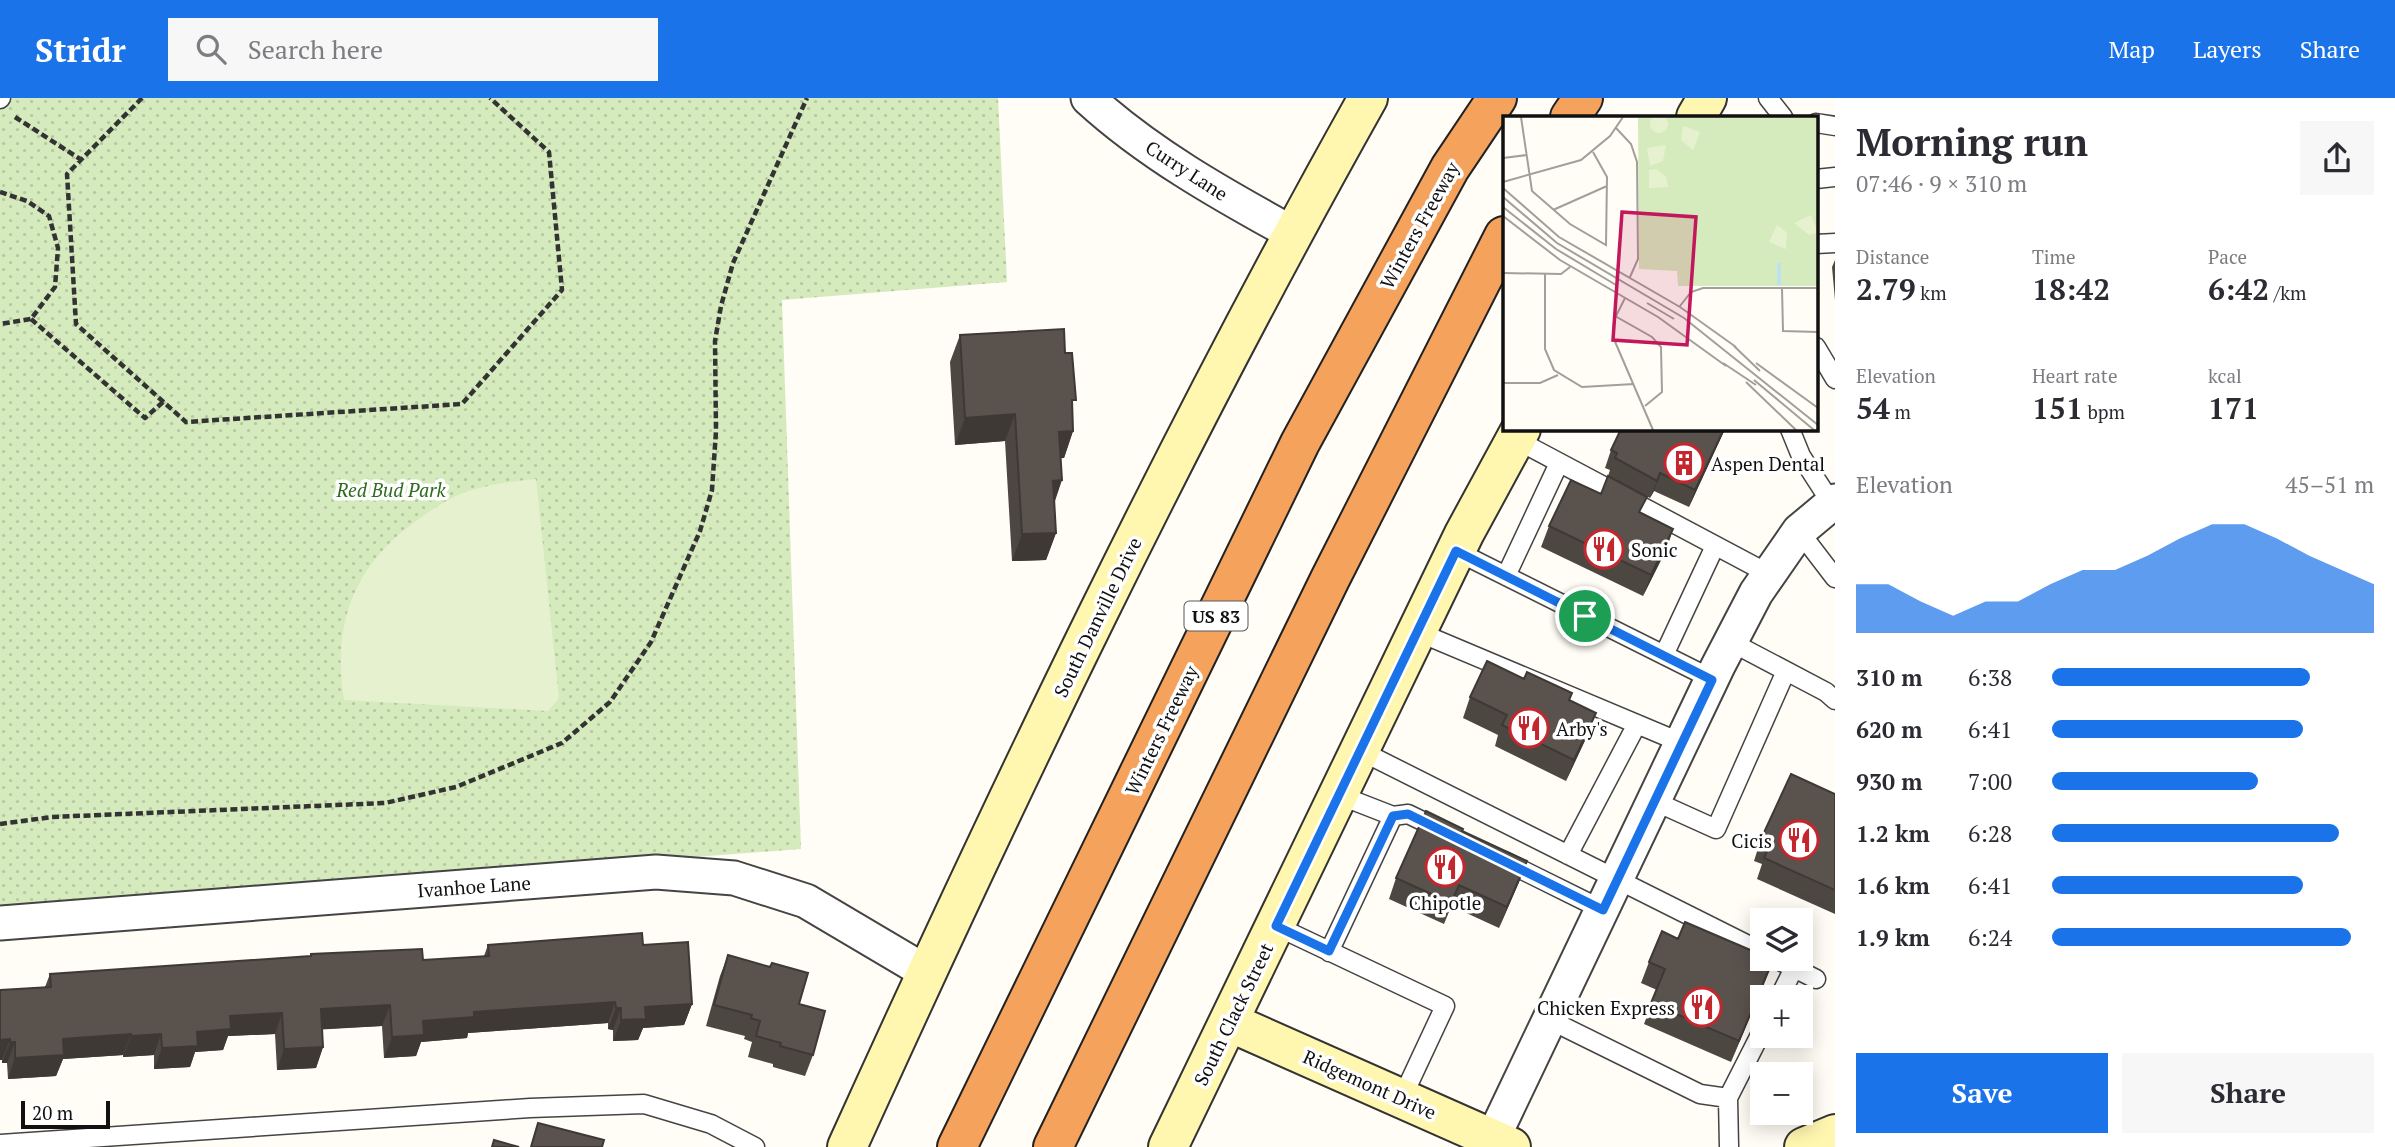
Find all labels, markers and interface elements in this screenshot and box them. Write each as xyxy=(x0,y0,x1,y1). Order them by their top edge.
search box xyxy=(168,18,658,81)
text: Stridr xyxy=(35,28,126,71)
icon: search xyxy=(192,30,230,68)
text: Search here xyxy=(248,32,383,66)
text: Map xyxy=(2108,33,2155,65)
text: Layers xyxy=(2193,33,2262,65)
text: Share xyxy=(2300,33,2360,65)
inset map xyxy=(1503,116,1818,430)
text: Morning run xyxy=(1856,117,2088,167)
button: share xyxy=(2300,121,2374,195)
street label: Curry Lane xyxy=(1141,134,1233,206)
street label: Winters Freeway xyxy=(1374,157,1464,293)
text: 07:46 · 9 × 310 m xyxy=(1856,168,2027,199)
text: Distance xyxy=(1856,244,1929,269)
text: Time xyxy=(2032,244,2075,269)
text: Pace xyxy=(2208,244,2247,269)
text: 2.79 xyxy=(1856,269,1916,309)
text: 18:42 xyxy=(2032,269,2110,309)
text: 6:42 xyxy=(2208,269,2269,309)
text: km xyxy=(1916,280,1947,305)
text: /km xyxy=(2269,280,2307,305)
text: Elevation xyxy=(1856,363,1936,388)
text: Heart rate xyxy=(2032,363,2117,388)
text: kcal xyxy=(2208,363,2242,388)
text: 54 xyxy=(1856,388,1890,428)
text: 151 xyxy=(2032,388,2083,428)
text: 171 xyxy=(2208,388,2259,428)
text: m xyxy=(1890,399,1911,424)
text: bpm xyxy=(2083,399,2125,424)
building icon: Aspen Dental xyxy=(1663,442,1705,484)
place label: Aspen Dental xyxy=(1711,451,1825,476)
text: Elevation xyxy=(1856,469,1953,500)
text: 45–51 m xyxy=(2285,469,2374,500)
park label: Red Bud Park xyxy=(335,477,446,502)
restaurant icon: Sonic xyxy=(1583,528,1625,570)
street label: South Danville Drive xyxy=(1047,533,1147,701)
place label: Sonic xyxy=(1631,537,1678,562)
pin xyxy=(1555,586,1615,646)
icon: arrive xyxy=(1566,597,1604,635)
road number: US 83 xyxy=(1184,602,1248,630)
street label: Winters Freeway xyxy=(1119,661,1203,799)
text: 310 m xyxy=(1856,662,1922,693)
text: 6:38 xyxy=(1968,662,2012,693)
restaurant icon: Arby's xyxy=(1508,707,1550,749)
text: 620 m xyxy=(1856,714,1922,745)
text: 6:41 xyxy=(1968,714,2012,745)
place label: Arby's xyxy=(1556,716,1608,741)
text: 930 m xyxy=(1856,766,1922,797)
text: 7:00 xyxy=(1968,766,2012,797)
text: 1.2 km xyxy=(1856,818,1930,849)
text: 6:28 xyxy=(1968,818,2012,849)
restaurant icon: Cicis xyxy=(1778,819,1820,861)
place label: Cicis xyxy=(1731,828,1772,853)
restaurant icon: Chipotle xyxy=(1424,846,1466,888)
street label: Ivanhoe Lane xyxy=(416,870,532,902)
text: 1.6 km xyxy=(1856,870,1930,901)
text: 6:41 xyxy=(1968,870,2012,901)
place label: Chipotle xyxy=(1409,890,1481,915)
map controls xyxy=(1750,908,1813,1125)
button: layers xyxy=(1750,908,1813,971)
text: 1.9 km xyxy=(1856,922,1930,953)
text: 6:24 xyxy=(1968,922,2012,953)
street label: South Clack Street xyxy=(1188,938,1278,1090)
button: + xyxy=(1750,985,1813,1048)
restaurant icon: Chicken Express xyxy=(1681,986,1723,1028)
place label: Chicken Express xyxy=(1537,995,1675,1020)
street label: Ridgemont Drive xyxy=(1300,1043,1440,1125)
button: Save xyxy=(1856,1053,2108,1133)
button: Share xyxy=(2122,1053,2374,1133)
button: − xyxy=(1750,1062,1813,1125)
scale bar xyxy=(21,1098,110,1130)
text: 20 m xyxy=(32,1100,73,1125)

